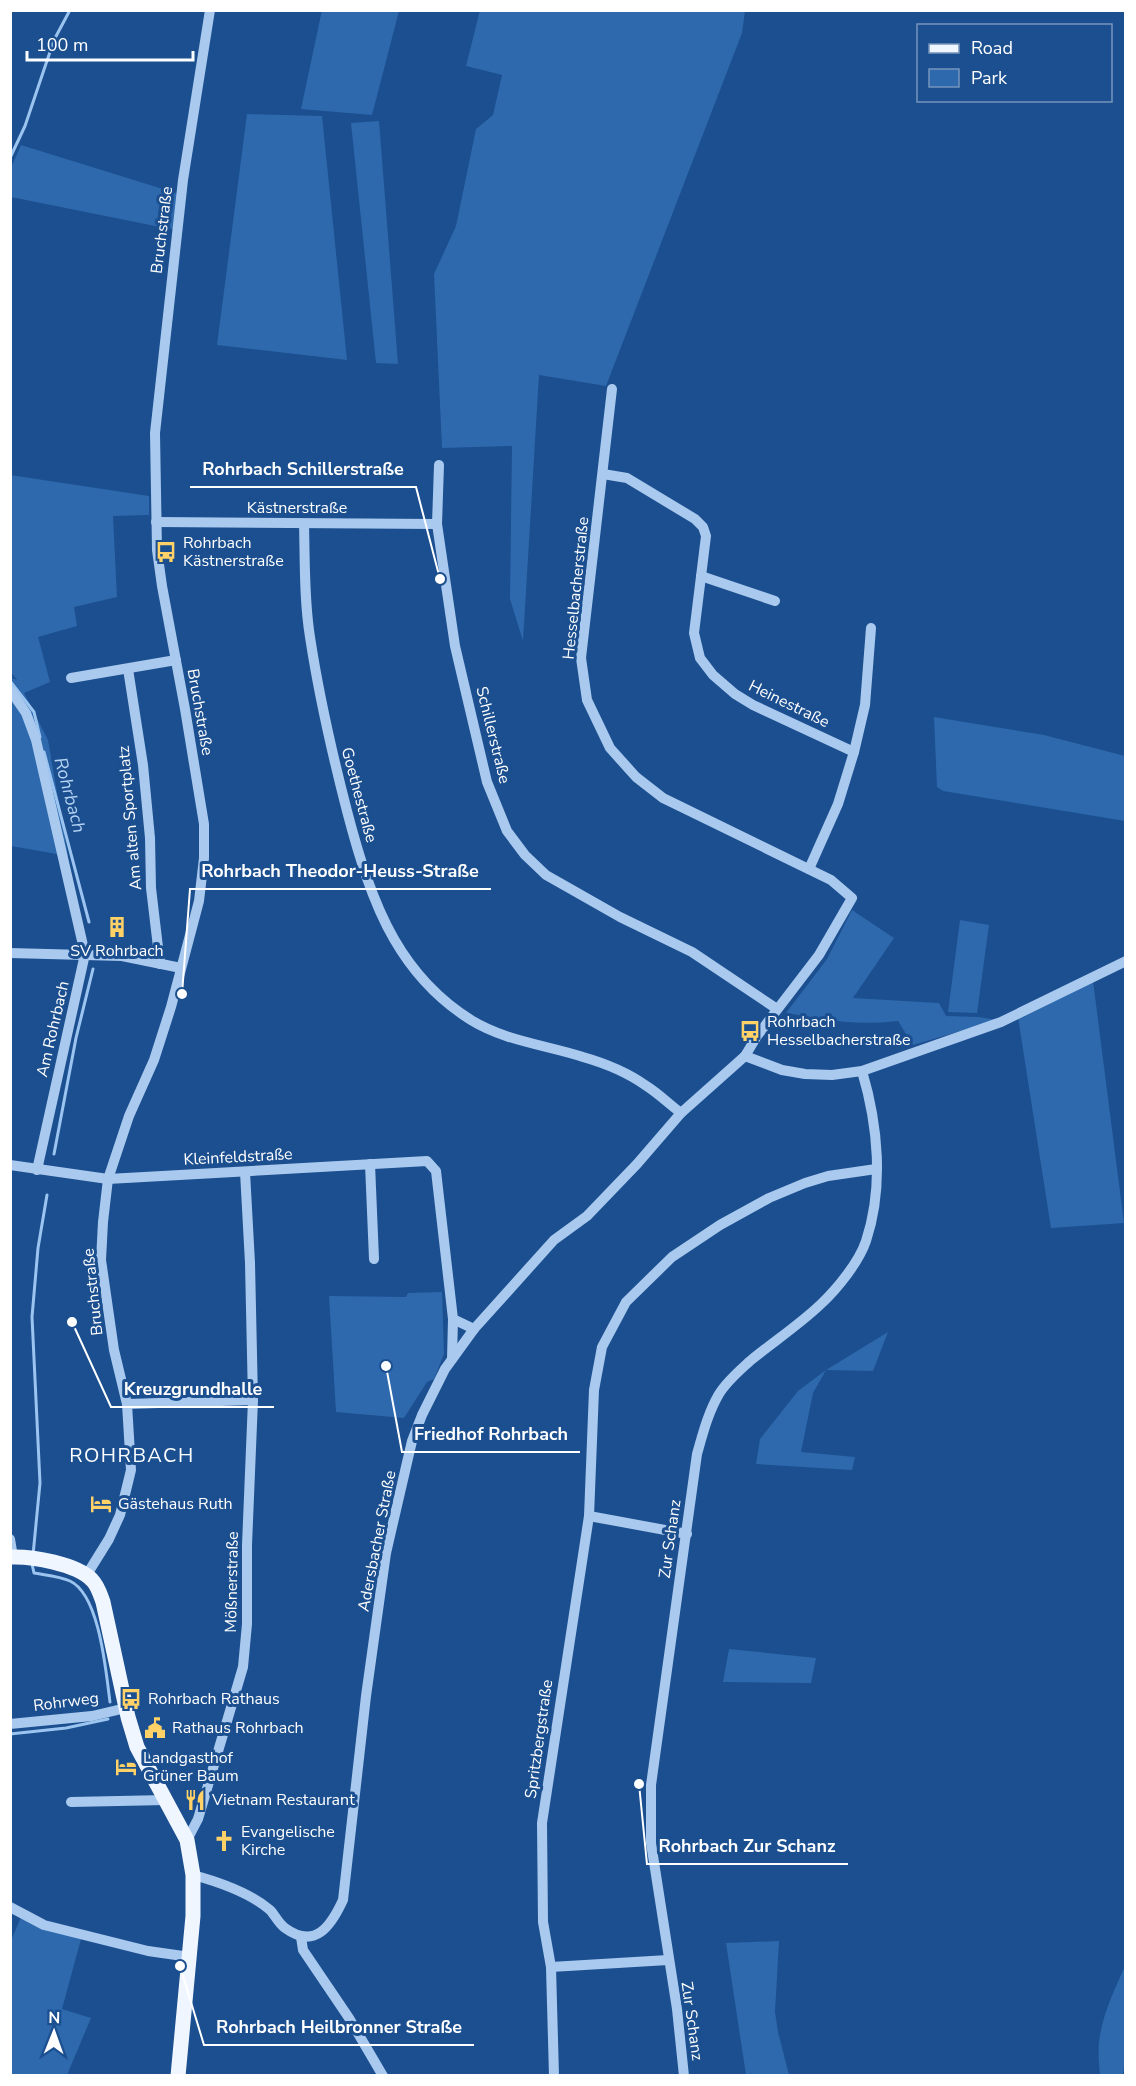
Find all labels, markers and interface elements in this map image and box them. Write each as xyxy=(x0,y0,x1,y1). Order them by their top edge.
scale bar xyxy=(27,24,194,62)
legend xyxy=(917,24,1112,102)
text: 100 m xyxy=(36,33,88,57)
text: Road xyxy=(971,36,1013,60)
text: Park xyxy=(971,66,1008,90)
street label: Bruchstraße xyxy=(146,185,178,275)
callout: Rohrbach Schillerstraße xyxy=(190,451,416,487)
text: Rohrbach Schillerstraße xyxy=(202,457,404,481)
street label: Kästnerstraße xyxy=(247,497,347,519)
street label: Hesselbacherstraße xyxy=(558,515,594,661)
place label: Rohrbach Kästnerstraße xyxy=(183,532,284,572)
bus stop icon: Rohrbach Kästnerstraße xyxy=(154,540,178,564)
street label: Bruchstraße xyxy=(182,667,218,757)
street label: Heinestraße xyxy=(745,675,833,733)
street label: Schillerstraße xyxy=(470,684,516,786)
street label: Am alten Sportplatz xyxy=(113,745,147,891)
street label: Goethestraße xyxy=(336,745,382,845)
water label: Rohrbach xyxy=(48,755,92,835)
callout: Rohrbach Theodor-Heuss-Straße xyxy=(190,853,491,889)
text: Rohrbach Theodor-Heuss-Straße xyxy=(201,859,479,883)
building icon: SV Rohrbach xyxy=(105,915,129,939)
place label: SV Rohrbach xyxy=(70,940,164,962)
street label: Am Rohrbach xyxy=(31,979,75,1079)
place label: Rohrbach Hesselbacherstraße xyxy=(767,1011,911,1051)
bus stop icon: Rohrbach Hesselbacherstraße xyxy=(738,1019,762,1043)
street label: Kleinfeldstraße xyxy=(183,1143,293,1171)
street label: Bruchstraße xyxy=(77,1247,109,1337)
callout: Kreuzgrundhalle xyxy=(111,1371,274,1407)
text: Kreuzgrundhalle xyxy=(124,1377,263,1401)
callout: Friedhof Rohrbach xyxy=(402,1416,580,1452)
text: Friedhof Rohrbach xyxy=(414,1422,568,1446)
district label: ROHRBACH xyxy=(69,1442,195,1469)
street label: Adersbacher Straße xyxy=(353,1469,401,1613)
hotel icon: Gästehaus Ruth xyxy=(89,1492,113,1516)
place label: Gästehaus Ruth xyxy=(118,1493,232,1515)
street label: Zur Schanz xyxy=(654,1498,686,1580)
street label: Mößnerstraße xyxy=(220,1531,244,1633)
street label: Spritzbergstraße xyxy=(520,1678,558,1800)
street label: Rohrweg xyxy=(32,1687,100,1717)
bus stop icon: Rohrbach Rathaus xyxy=(119,1687,143,1711)
place label: Rohrbach Rathaus xyxy=(148,1688,280,1710)
public building icon: Rathaus Rohrbach xyxy=(143,1716,167,1740)
place label: Rathaus Rohrbach xyxy=(172,1717,304,1739)
place label: Landgasthof Grüner Baum xyxy=(143,1747,239,1787)
hotel icon: Landgasthof Grüner Baum xyxy=(114,1755,138,1779)
restaurant icon: Vietnam Restaurant xyxy=(183,1788,207,1812)
place label: Vietnam Restaurant xyxy=(211,1789,355,1811)
place label: Evangelische Kirche xyxy=(241,1821,335,1861)
callout: Rohrbach Zur Schanz xyxy=(647,1828,848,1864)
church icon: Evangelische Kirche xyxy=(212,1829,236,1853)
text: Rohrbach Zur Schanz xyxy=(659,1834,836,1858)
street label: Zur Schanz xyxy=(676,1980,708,2062)
north arrow xyxy=(24,2002,84,2062)
text: N xyxy=(48,2007,60,2029)
callout: Rohrbach Heilbronner Straße xyxy=(204,2009,474,2045)
text: Rohrbach Heilbronner Straße xyxy=(216,2015,462,2039)

